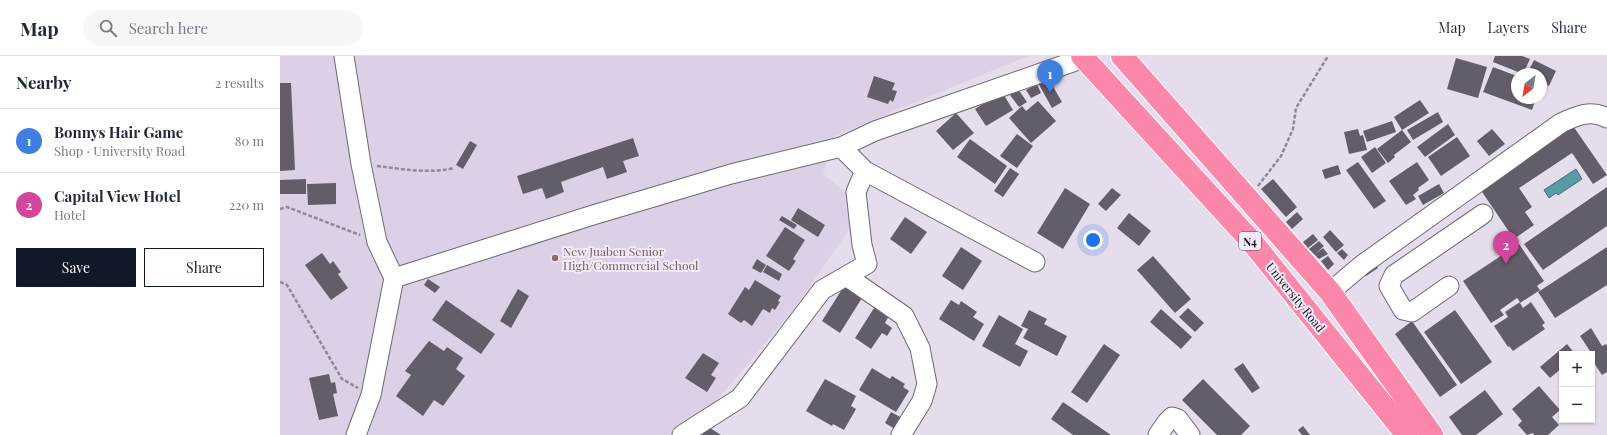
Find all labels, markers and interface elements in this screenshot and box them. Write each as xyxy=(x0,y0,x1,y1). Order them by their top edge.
search box xyxy=(83,10,363,46)
text: Map xyxy=(20,15,59,41)
icon: search xyxy=(97,17,119,39)
text: Search here xyxy=(129,18,208,38)
text: Map xyxy=(1438,18,1466,37)
text: Layers xyxy=(1488,18,1529,37)
text: Share xyxy=(1551,18,1587,37)
pin: 1 xyxy=(1037,60,1063,93)
north arrow xyxy=(1511,68,1547,104)
text: Nearby xyxy=(16,71,71,93)
text: 2 results xyxy=(215,74,264,91)
text: Bonnys Hair Game xyxy=(54,122,183,142)
text: 1 xyxy=(27,132,31,149)
text: 80 m xyxy=(235,132,264,149)
text: Shop · University Road xyxy=(54,142,185,159)
text: Capital View Hotel xyxy=(54,186,181,206)
text: 2 xyxy=(26,196,32,213)
text: 220 m xyxy=(229,196,264,213)
text: Hotel xyxy=(54,206,86,223)
your location xyxy=(1083,230,1103,250)
pin: 2 xyxy=(1493,231,1519,264)
road number: N4 xyxy=(1239,232,1261,250)
place label: New Juaben Senior High/Commercial School xyxy=(563,243,699,273)
button: Save xyxy=(16,248,136,287)
button: Share xyxy=(144,248,264,287)
marker: New Juaben Senior High/Commercial School xyxy=(550,253,560,263)
street label: University Road xyxy=(1263,259,1329,335)
map controls xyxy=(1559,351,1595,423)
button: + xyxy=(1559,351,1595,387)
button: − xyxy=(1559,387,1595,423)

